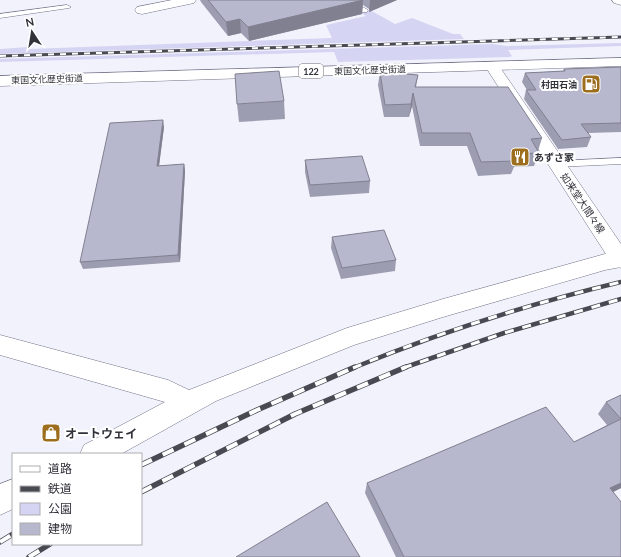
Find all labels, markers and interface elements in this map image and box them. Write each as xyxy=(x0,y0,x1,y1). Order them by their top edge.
north arrow xyxy=(12,12,52,52)
text: N xyxy=(24,14,35,29)
street label: 東国文化歴史街道 xyxy=(334,63,406,77)
road number: 122 xyxy=(299,64,323,78)
street label: 東国文化歴史街道 xyxy=(11,72,83,86)
fuel station icon: 村田石油 xyxy=(580,73,602,95)
place label: 村田石油 xyxy=(541,79,577,90)
restaurant icon: あずさ家 xyxy=(509,146,531,168)
place label: あずさ家 xyxy=(534,151,574,163)
street label: 如来堂大間々線 xyxy=(558,171,608,235)
shop icon: オートウェイ xyxy=(40,422,62,444)
place label: オートウェイ xyxy=(65,426,137,441)
legend xyxy=(12,453,142,545)
text: 道路 xyxy=(48,461,72,476)
text: 鉄道 xyxy=(48,481,72,496)
text: 公園 xyxy=(48,501,72,516)
text: 建物 xyxy=(48,521,72,536)

